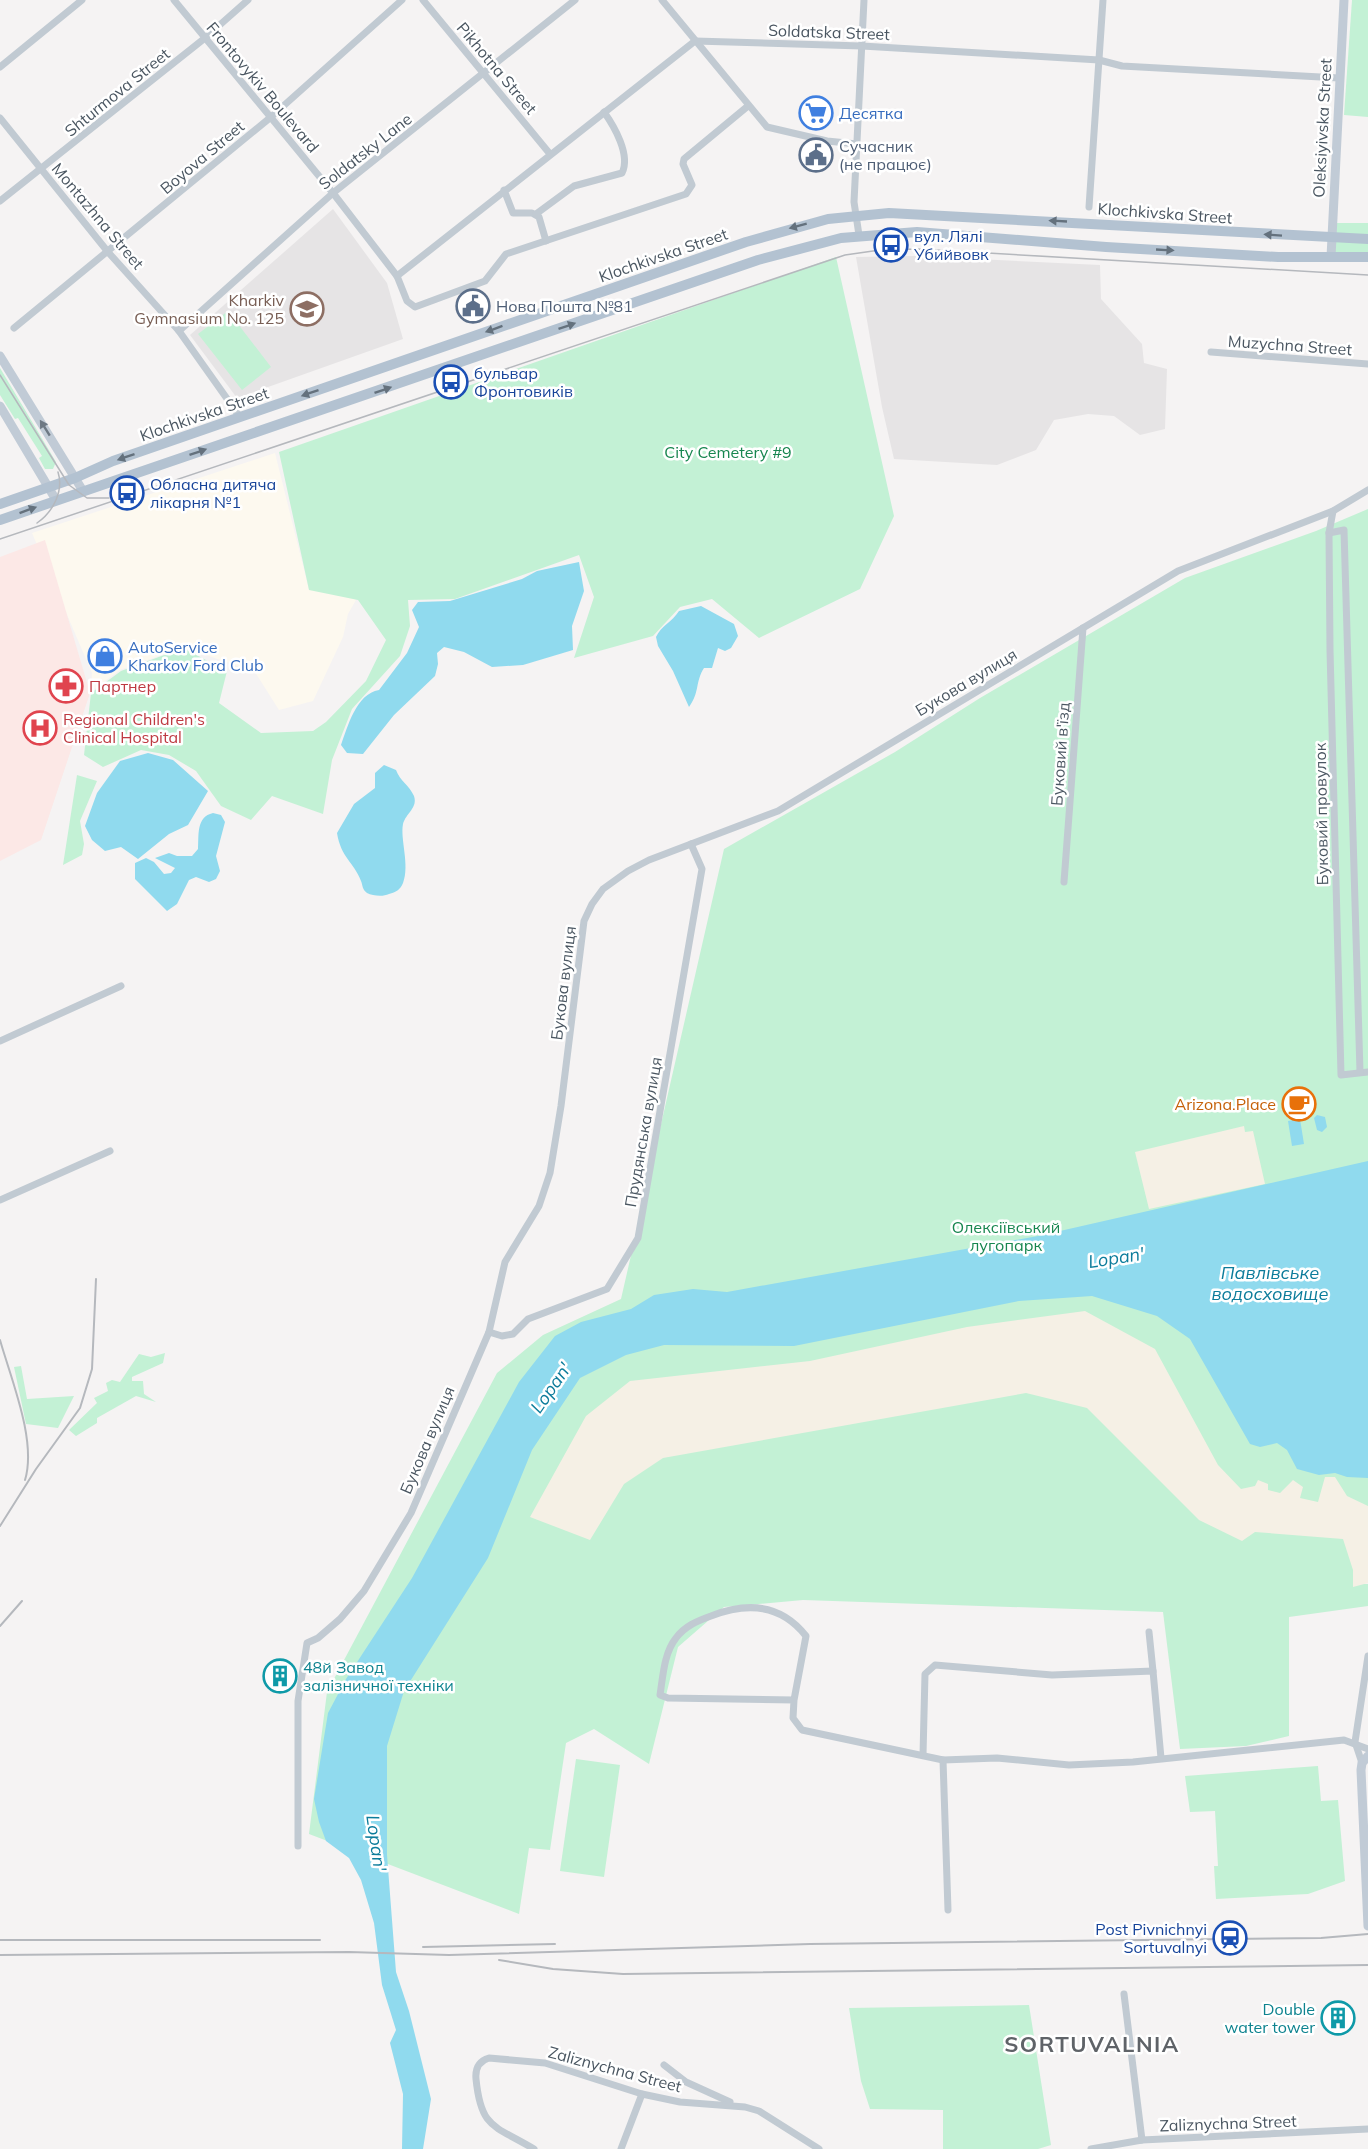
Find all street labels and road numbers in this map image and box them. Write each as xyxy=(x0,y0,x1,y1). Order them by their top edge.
street label: Frontovykiv Boulevard xyxy=(203,18,323,156)
street label: Pikhotna Street xyxy=(453,18,542,118)
street label: Soldatska Street xyxy=(768,20,891,44)
street label: Shturmova Street xyxy=(60,43,174,140)
street label: Oleksiyivska Street xyxy=(1308,57,1336,198)
street label: Soldatsky Lane xyxy=(314,108,416,194)
street label: Boyova Street xyxy=(156,116,248,198)
street label: Montazhna Street xyxy=(48,159,149,273)
street label: Klochkivska Street xyxy=(1097,198,1233,228)
street label: Klochkivska Street xyxy=(596,223,730,286)
street label: Muzychna Street xyxy=(1227,331,1353,359)
street label: Klochkivska Street xyxy=(137,382,271,445)
street label: Букова вулиця xyxy=(912,644,1020,720)
street label: Буковий в'їзд xyxy=(1046,701,1074,807)
street label: Буковий провулок xyxy=(1310,742,1332,885)
street label: Букова вулиця xyxy=(546,925,580,1041)
street label: Прудянська вулиця xyxy=(620,1055,666,1209)
street label: Букова вулиця xyxy=(395,1383,459,1497)
street label: Zaliznychna Street xyxy=(546,2042,684,2097)
street label: Zaliznychna Street xyxy=(1159,2111,1297,2135)

